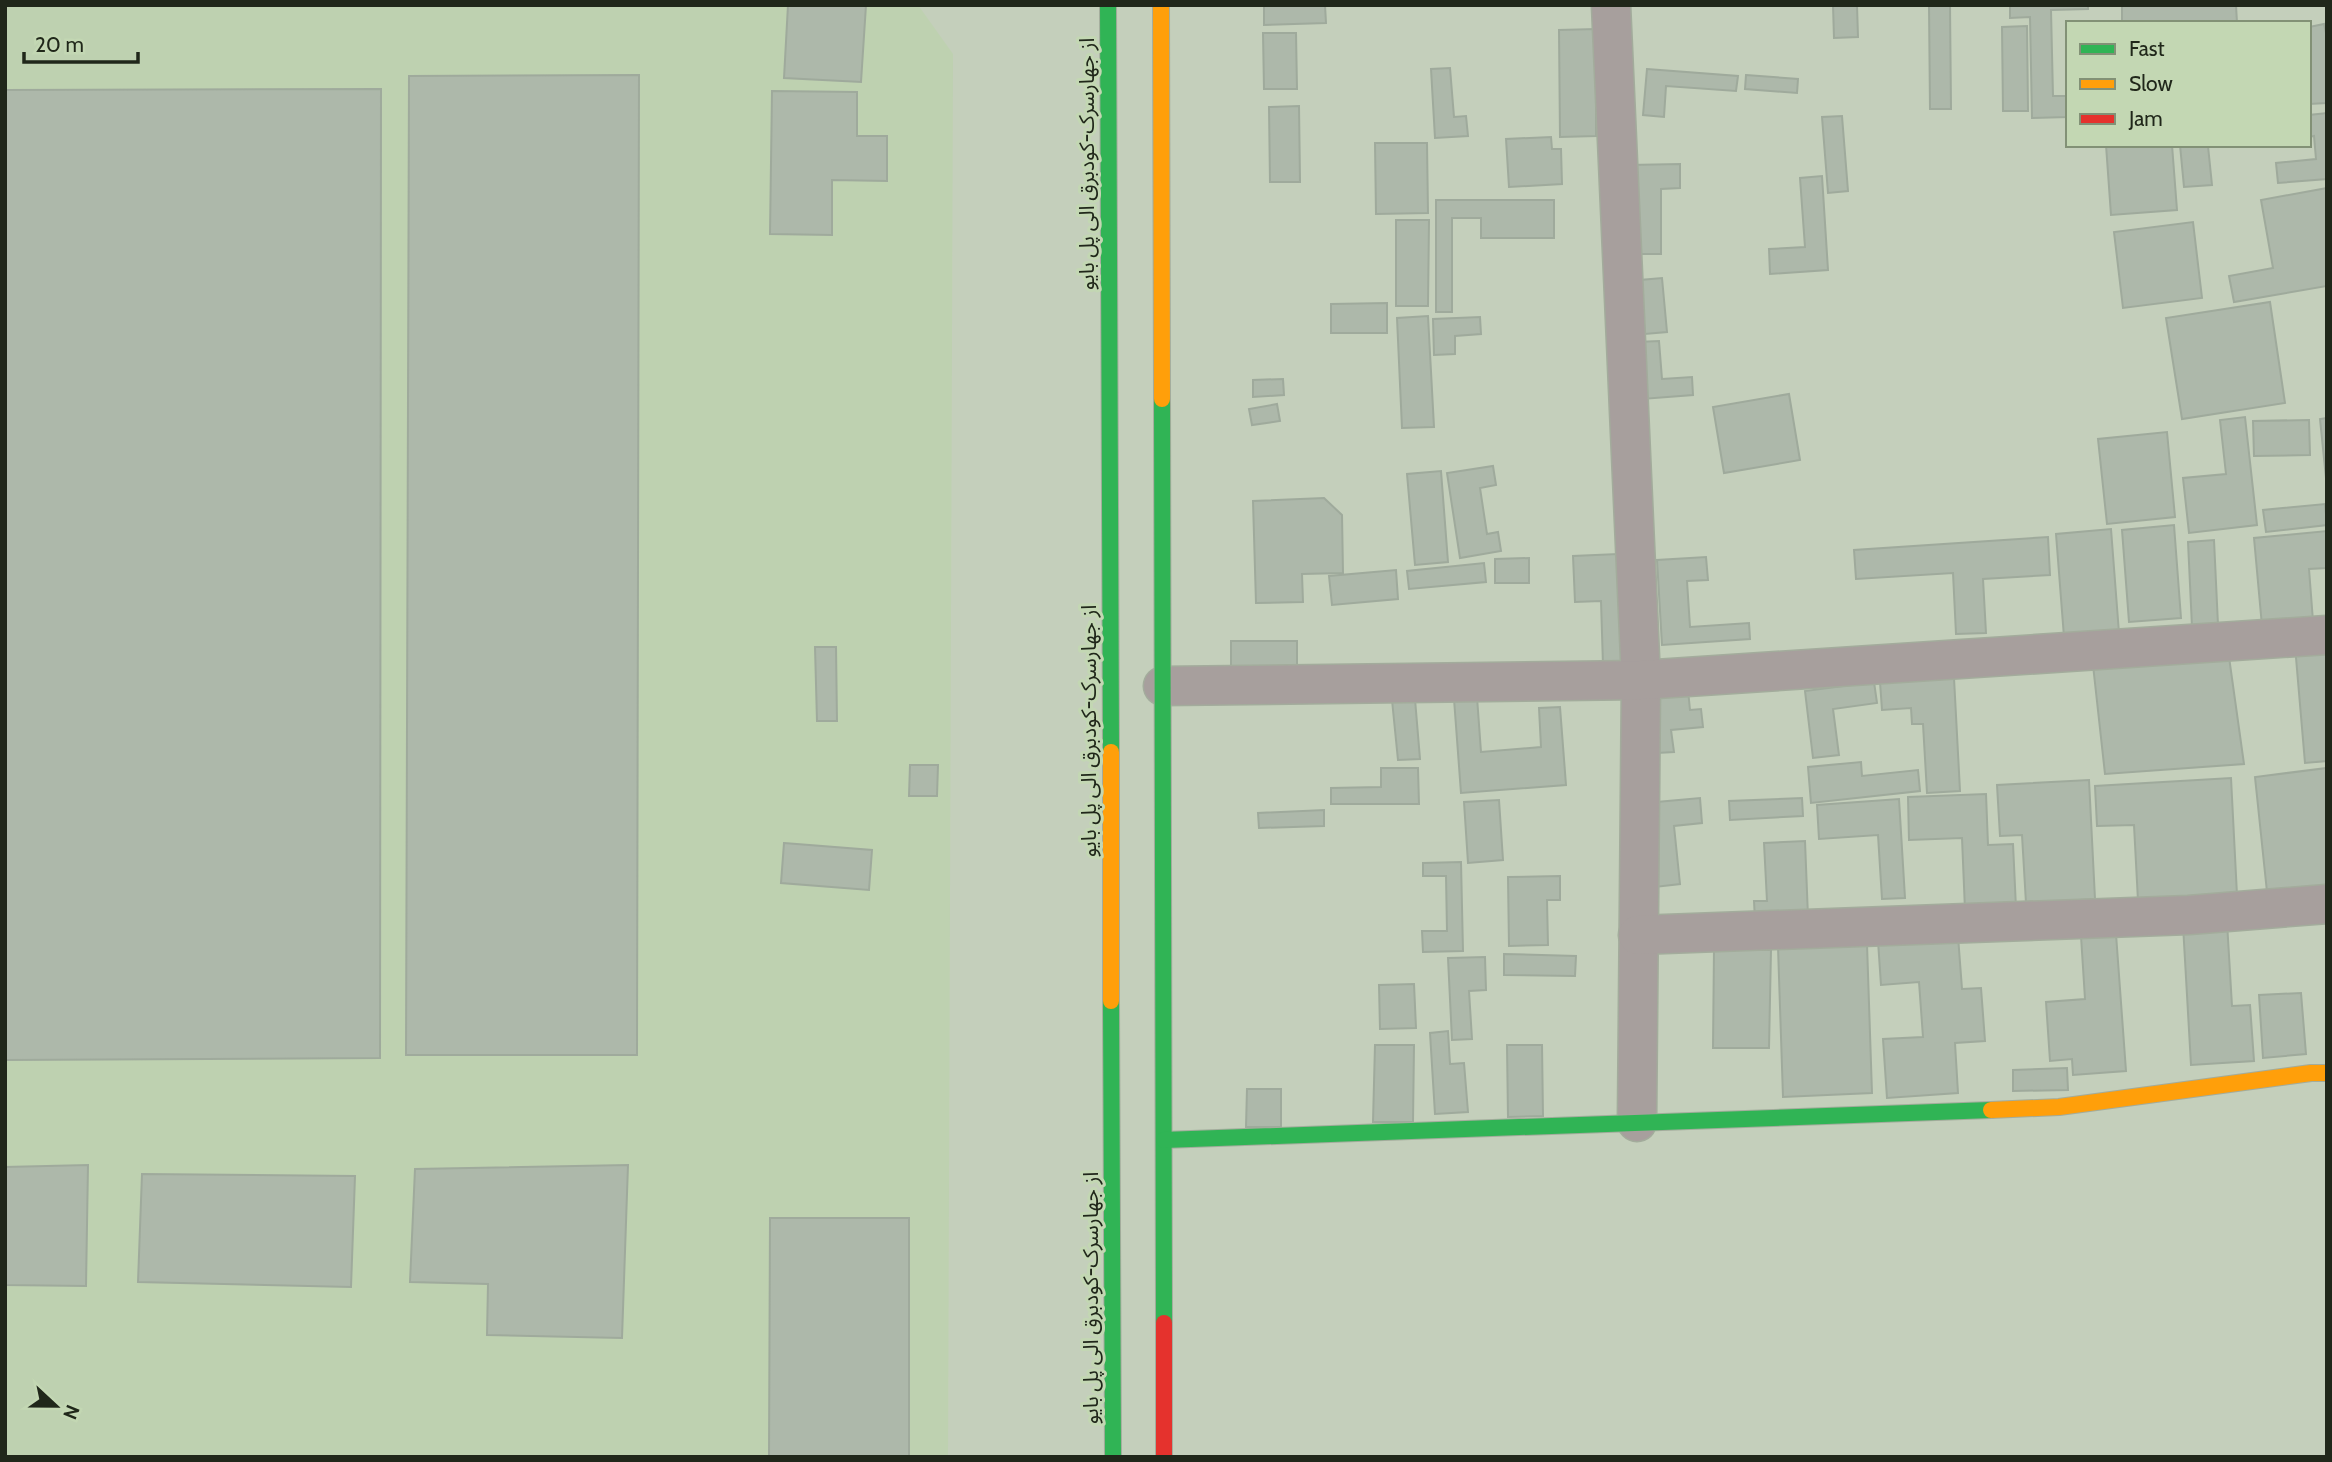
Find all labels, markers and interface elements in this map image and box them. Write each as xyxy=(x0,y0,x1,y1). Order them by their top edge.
scale bar xyxy=(24,21,138,65)
legend xyxy=(2066,21,2311,147)
text: 20 m xyxy=(35,32,84,57)
text: Fast xyxy=(2129,36,2165,61)
street label: از جهارسرک-کودبرق الی پل بایو xyxy=(1074,38,1100,290)
text: Slow xyxy=(2129,71,2173,96)
text: Jam xyxy=(2128,106,2163,131)
street label: از جهارسرک-کودبرق الی پل بایو xyxy=(1076,605,1102,857)
street label: از جهارسرک-کودبرق الی پل بایو xyxy=(1078,1172,1104,1424)
north arrow xyxy=(21,1371,91,1441)
text: N xyxy=(58,1402,84,1423)

